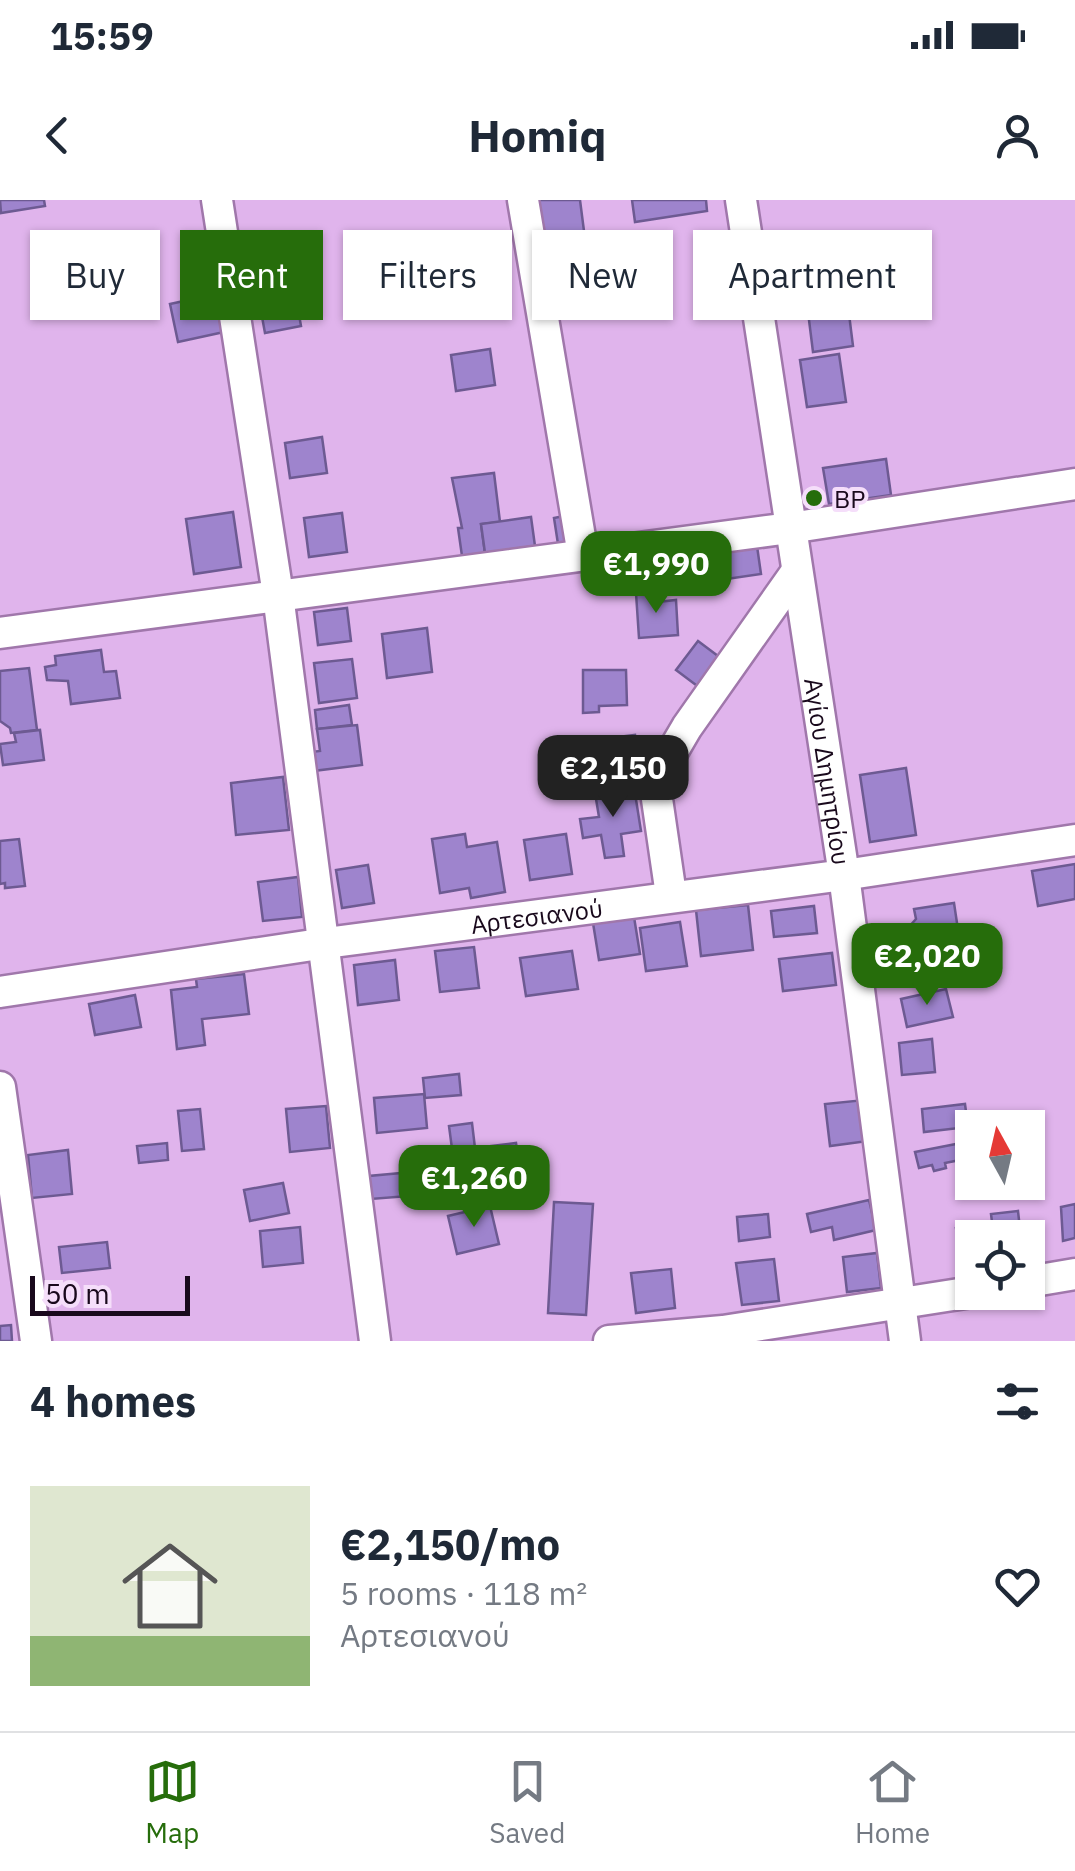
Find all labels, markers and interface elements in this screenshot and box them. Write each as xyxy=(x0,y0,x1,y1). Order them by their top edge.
text: 15:59 xyxy=(50,11,154,60)
text: Homiq xyxy=(468,106,607,164)
icon: back xyxy=(30,108,85,163)
icon: person xyxy=(990,108,1045,163)
chip: Buy xyxy=(30,230,160,320)
chip: Rent xyxy=(180,230,323,320)
chip: Filters xyxy=(343,230,512,320)
chip: New xyxy=(532,230,673,320)
chip: Apartment xyxy=(693,230,932,320)
place label: BP xyxy=(834,482,865,515)
marker: BP xyxy=(803,487,825,509)
pin: €1,990 xyxy=(575,531,737,616)
text: €1,990 xyxy=(603,542,709,584)
street label: Αγίου Δημητρίου xyxy=(798,675,859,867)
pin: €2,150 xyxy=(532,735,694,820)
text: €2,150 xyxy=(560,746,666,788)
street label: Αρτεσιανού xyxy=(468,890,605,940)
pin: €2,020 xyxy=(846,923,1008,1008)
text: €2,020 xyxy=(874,934,980,976)
north arrow xyxy=(955,1110,1045,1200)
map controls xyxy=(955,1110,1045,1310)
pin: €1,260 xyxy=(393,1145,555,1230)
text: €1,260 xyxy=(421,1156,527,1198)
button: locate xyxy=(955,1220,1045,1310)
scale bar xyxy=(30,1271,190,1316)
text: 50 m xyxy=(45,1275,110,1312)
text: 4 homes xyxy=(30,1374,196,1429)
icon: filters xyxy=(990,1374,1045,1429)
text: €2,150/mo xyxy=(340,1517,560,1572)
icon: home xyxy=(110,1526,230,1646)
icon: heart xyxy=(990,1559,1045,1614)
text: 5 rooms · 118 m² xyxy=(340,1572,587,1614)
text: Αρτεσιανού xyxy=(340,1614,510,1656)
tab: Map xyxy=(145,1754,200,1851)
tab: Saved xyxy=(489,1754,565,1851)
tab: Home xyxy=(855,1754,930,1851)

